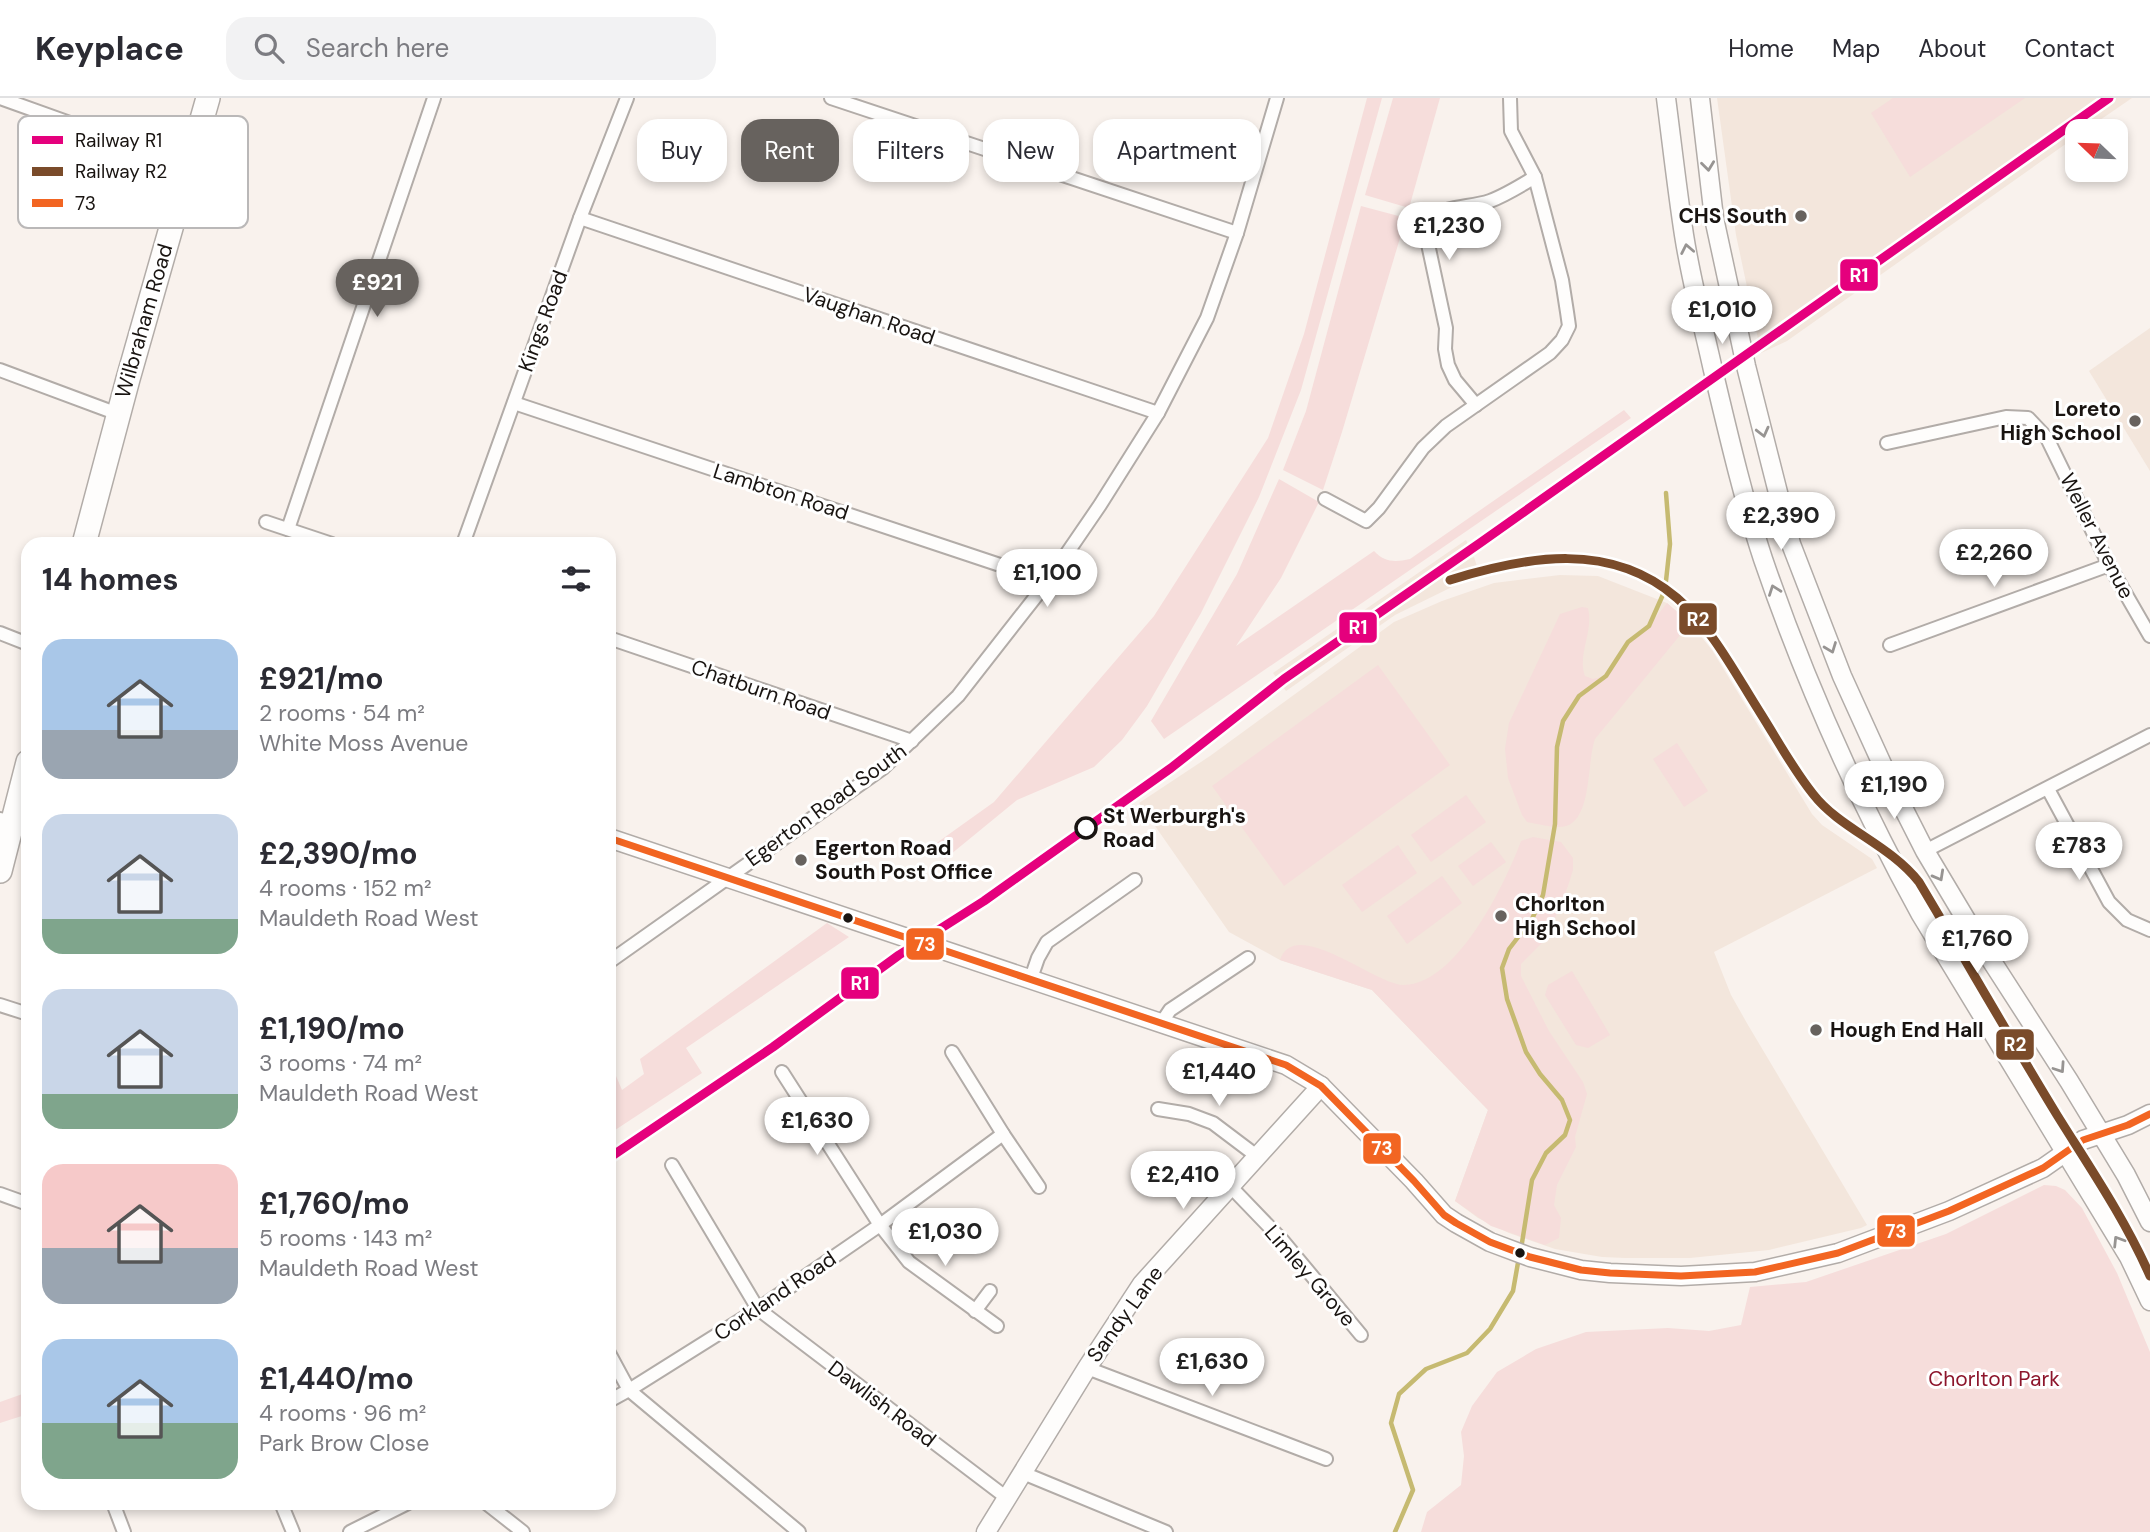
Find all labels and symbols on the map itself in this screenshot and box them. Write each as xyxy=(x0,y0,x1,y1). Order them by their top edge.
legend xyxy=(18,116,248,228)
north arrow xyxy=(2065,119,2128,182)
text: Railway R1 xyxy=(75,128,162,153)
text: Railway R2 xyxy=(75,159,167,184)
one-way arrow xyxy=(1700,160,1715,172)
text: 73 xyxy=(75,191,96,216)
pin: £1,230 xyxy=(1392,202,1506,262)
place label: CHS South xyxy=(1678,202,1787,230)
marker: CHS South xyxy=(1793,208,1809,224)
street label: Wilbraham Road xyxy=(109,241,179,401)
one-way arrow xyxy=(1680,243,1695,255)
line badge: R1 xyxy=(1839,258,1879,292)
pin: £921 xyxy=(336,260,418,319)
text: R1 xyxy=(1850,263,1868,288)
street label: Kings Road xyxy=(512,266,574,376)
street label: Vaughan Road xyxy=(799,280,939,352)
pin: £1,010 xyxy=(1665,286,1779,346)
place label: Loreto High School xyxy=(2000,395,2121,447)
marker: Loreto High School xyxy=(2127,413,2143,429)
one-way arrow xyxy=(1755,426,1769,438)
street label: Lambton Road xyxy=(710,457,852,527)
street label: Weller Avenue xyxy=(2053,469,2141,604)
pin: £2,390 xyxy=(1724,492,1838,552)
pin: £2,260 xyxy=(1937,530,2051,589)
pin: £1,100 xyxy=(990,550,1104,609)
one-way arrow xyxy=(1769,584,1783,596)
line badge: R2 xyxy=(1678,602,1718,636)
text: R2 xyxy=(1687,607,1710,632)
line badge: R1 xyxy=(1338,611,1378,644)
text: R1 xyxy=(1349,615,1367,640)
one-way arrow xyxy=(1823,642,1837,654)
street label: Chatburn Road xyxy=(687,653,835,727)
street label: Egerton Road South xyxy=(740,737,912,873)
pin: £1,190 xyxy=(1837,762,1951,821)
place label: St Werburgh's Road xyxy=(1103,802,1246,854)
marker: St Werburgh's Road xyxy=(1075,817,1097,839)
pin: £783 xyxy=(2038,822,2120,882)
place label: Egerton Road South Post Office xyxy=(815,834,993,886)
marker: Egerton Road South Post Office xyxy=(793,852,809,868)
one-way arrow xyxy=(1931,868,1944,881)
place label: Chorlton High School xyxy=(1515,890,1636,942)
marker: Chorlton High School xyxy=(1493,908,1509,924)
unlabelled marker xyxy=(841,911,855,925)
pin: £1,760 xyxy=(1920,916,2034,975)
line badge: 73 xyxy=(905,927,945,961)
text: 73 xyxy=(914,932,936,957)
line badge: R1 xyxy=(840,966,880,1000)
text: R1 xyxy=(851,971,869,996)
place label: Hough End Hall xyxy=(1830,1016,1984,1044)
marker: Hough End Hall xyxy=(1808,1022,1824,1038)
line badge: R2 xyxy=(1995,1028,2035,1061)
text: R2 xyxy=(2004,1032,2027,1057)
pin: £1,440 xyxy=(1162,1048,1276,1108)
one-way arrow xyxy=(2052,1060,2064,1073)
pin: £1,630 xyxy=(760,1098,874,1157)
line badge: 73 xyxy=(1362,1132,1402,1165)
text: 73 xyxy=(1371,1136,1393,1161)
pin: £2,410 xyxy=(1126,1152,1240,1211)
pin: £1,030 xyxy=(888,1208,1002,1268)
line badge: 73 xyxy=(1876,1214,1916,1248)
street label: Limley Grove xyxy=(1258,1219,1362,1333)
text: 73 xyxy=(1885,1219,1907,1244)
one-way arrow xyxy=(2114,1235,2127,1248)
street label: Corkland Road xyxy=(708,1245,842,1347)
unlabelled marker xyxy=(1513,1246,1527,1260)
street label: Sandy Lane xyxy=(1081,1260,1169,1368)
pin: £1,630 xyxy=(1155,1338,1269,1398)
street label: Dawlish Road xyxy=(822,1354,942,1454)
park label: Chorlton Park xyxy=(1928,1365,2060,1393)

